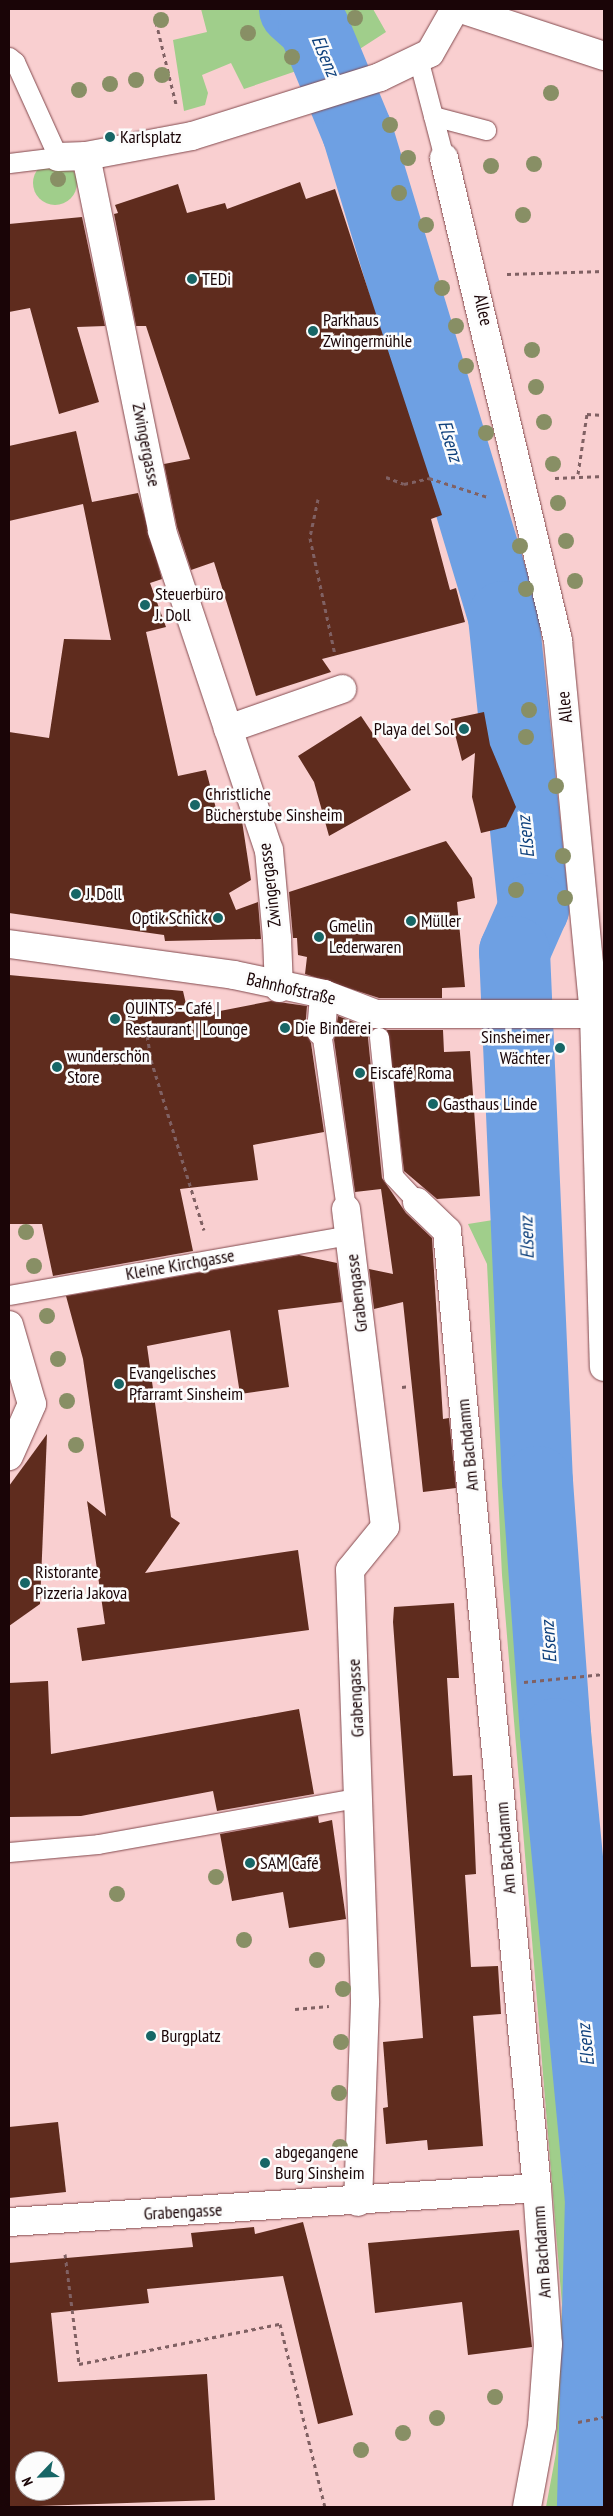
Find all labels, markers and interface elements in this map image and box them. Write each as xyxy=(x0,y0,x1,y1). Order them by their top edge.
water label: Elsenz xyxy=(306,32,344,80)
place label: Karlsplatz xyxy=(120,126,182,148)
marker: Karlsplatz xyxy=(104,131,116,143)
place label: TEDi xyxy=(202,268,231,290)
marker: TEDi xyxy=(186,273,198,285)
street label: Allee xyxy=(469,292,497,328)
place label: Parkhaus Zwingermühle xyxy=(323,310,412,352)
marker: Parkhaus Zwingermühle xyxy=(307,325,319,337)
street label: Zwingergasse xyxy=(127,401,165,489)
water label: Elsenz xyxy=(433,418,467,464)
place label: Steuerbüro J. Doll xyxy=(155,584,223,626)
marker: Steuerbüro J. Doll xyxy=(139,599,151,611)
street label: Allee xyxy=(553,690,577,724)
place label: Playa del Sol xyxy=(374,718,454,740)
marker: Playa del Sol xyxy=(458,723,470,735)
place label: Christliche Bücherstube Sinsheim xyxy=(205,784,342,826)
marker: Christliche Bücherstube Sinsheim xyxy=(189,799,201,811)
water label: Elsenz xyxy=(512,815,540,859)
street label: Zwingergasse xyxy=(254,842,286,928)
place label: J. Doll xyxy=(86,883,123,905)
marker: J. Doll xyxy=(70,888,82,900)
place label: Optik Schick xyxy=(131,907,208,929)
place label: Müller xyxy=(421,910,461,932)
marker: Optik Schick xyxy=(212,912,224,924)
marker: Müller xyxy=(405,915,417,927)
place label: Gmelin Lederwaren xyxy=(329,916,401,959)
marker: Gmelin Lederwaren xyxy=(313,931,325,943)
street label: Bahnhofstraße xyxy=(244,968,338,1010)
place label: QUINTS - Café | Restaurant | Lounge xyxy=(125,998,248,1040)
marker: QUINTS - Café | Restaurant | Lounge xyxy=(109,1013,121,1025)
place label: Die Binderei xyxy=(295,1017,371,1039)
marker: Die Binderei xyxy=(279,1022,291,1034)
place label: Sinsheimer Wächter xyxy=(481,1027,550,1070)
marker: Sinsheimer Wächter xyxy=(554,1042,566,1054)
place label: wunderschön Store xyxy=(67,1046,150,1088)
marker: wunderschön Store xyxy=(51,1061,63,1073)
place label: Eiscafé Roma xyxy=(370,1062,452,1084)
marker: Eiscafé Roma xyxy=(354,1067,366,1079)
place label: Gasthaus Linde xyxy=(443,1093,537,1115)
marker: Gasthaus Linde xyxy=(427,1098,439,1110)
water label: Elsenz xyxy=(515,1217,539,1259)
street label: Kleine Kirchgasse xyxy=(124,1245,236,1285)
street label: Grabengasse xyxy=(341,1253,373,1333)
place label: Evangelisches Pfarramt Sinsheim xyxy=(129,1363,243,1406)
marker: Evangelisches Pfarramt Sinsheim xyxy=(113,1378,125,1390)
street label: Am Bachdamm xyxy=(452,1398,484,1492)
place label: Ristorante Pizzeria Jakova xyxy=(35,1562,127,1605)
marker: Ristorante Pizzeria Jakova xyxy=(19,1577,31,1589)
water label: Elsenz xyxy=(536,1620,562,1664)
street label: Grabengasse xyxy=(343,1658,369,1738)
street label: Am Bachdamm xyxy=(491,1801,521,1895)
place label: SAM Café xyxy=(260,1852,319,1874)
marker: SAM Café xyxy=(244,1857,256,1869)
water label: Elsenz xyxy=(572,2023,600,2067)
place label: Burgplatz xyxy=(161,2025,221,2047)
marker: Burgplatz xyxy=(145,2030,157,2042)
place label: abgegangene Burg Sinsheim xyxy=(275,2142,364,2184)
marker: abgegangene Burg Sinsheim xyxy=(259,2157,271,2169)
street label: Grabengasse xyxy=(143,2199,223,2225)
street label: Am Bachdamm xyxy=(528,2205,556,2299)
north arrow xyxy=(15,2451,65,2501)
text: N xyxy=(17,2475,37,2489)

